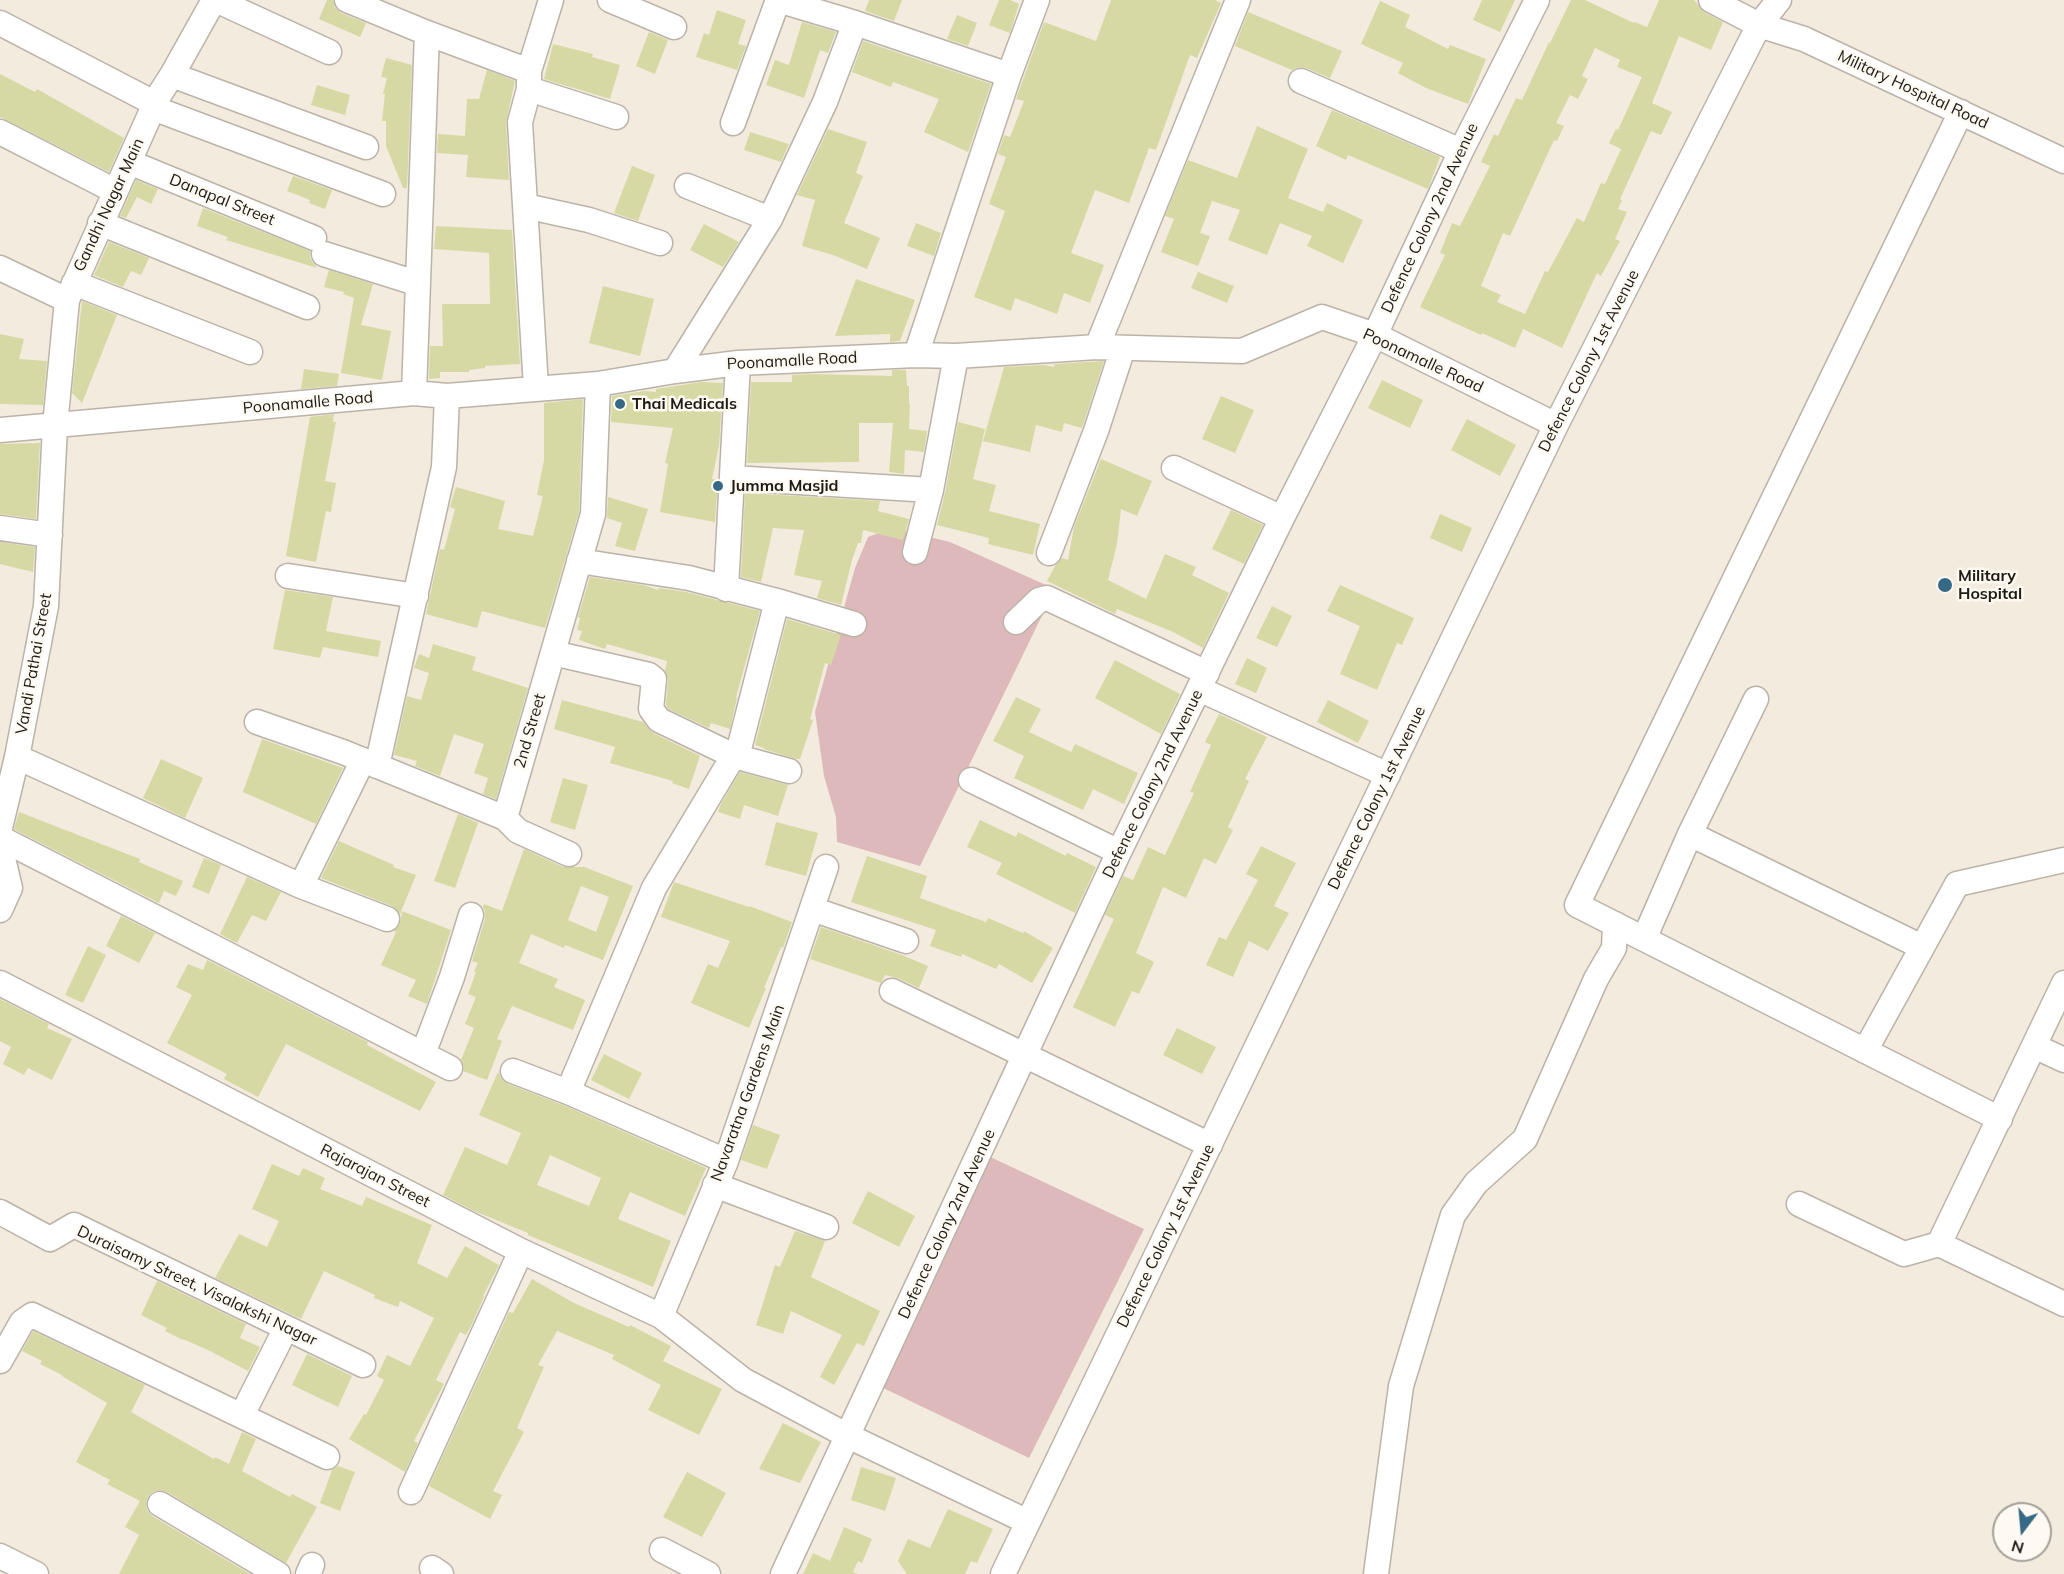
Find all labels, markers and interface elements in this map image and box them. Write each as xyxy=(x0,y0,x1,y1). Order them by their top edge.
street label: Military Hospital Road xyxy=(1834,47,1992,133)
street label: Defence Colony 2nd Avenue xyxy=(1377,120,1483,316)
street label: Gandhi Nagar Main xyxy=(70,135,148,275)
street label: Danapal Street xyxy=(167,170,277,230)
street label: Defence Colony 1st Avenue xyxy=(1535,267,1643,455)
street label: Poonamalle Road xyxy=(1360,325,1486,397)
street label: Poonamalle Road xyxy=(726,348,858,374)
street label: Poonamalle Road xyxy=(242,388,374,418)
place label: Thai Medicals xyxy=(632,394,737,414)
marker: Thai Medicals xyxy=(613,397,627,411)
place label: Jumma Masjid xyxy=(730,476,839,496)
marker: Jumma Masjid xyxy=(711,479,725,493)
place label: Military Hospital xyxy=(1958,566,2022,604)
marker: Military Hospital xyxy=(1936,576,1954,594)
street label: Vandi Pathai Street xyxy=(12,592,56,736)
street label: Defence Colony 2nd Avenue xyxy=(1099,687,1207,881)
street label: 2nd Street xyxy=(510,691,550,771)
street label: Defence Colony 1st Avenue xyxy=(1324,703,1430,893)
street label: Navaratna Gardens Main xyxy=(707,1002,789,1184)
street label: Defence Colony 2nd Avenue xyxy=(894,1126,1000,1322)
street label: Rajarajan Street xyxy=(317,1140,433,1212)
street label: Defence Colony 1st Avenue xyxy=(1113,1141,1219,1331)
street label: Duraisamy Street, Visalakshi Nagar xyxy=(74,1222,320,1350)
north arrow xyxy=(1992,1502,2052,1562)
text: N xyxy=(2009,1536,2026,1559)

